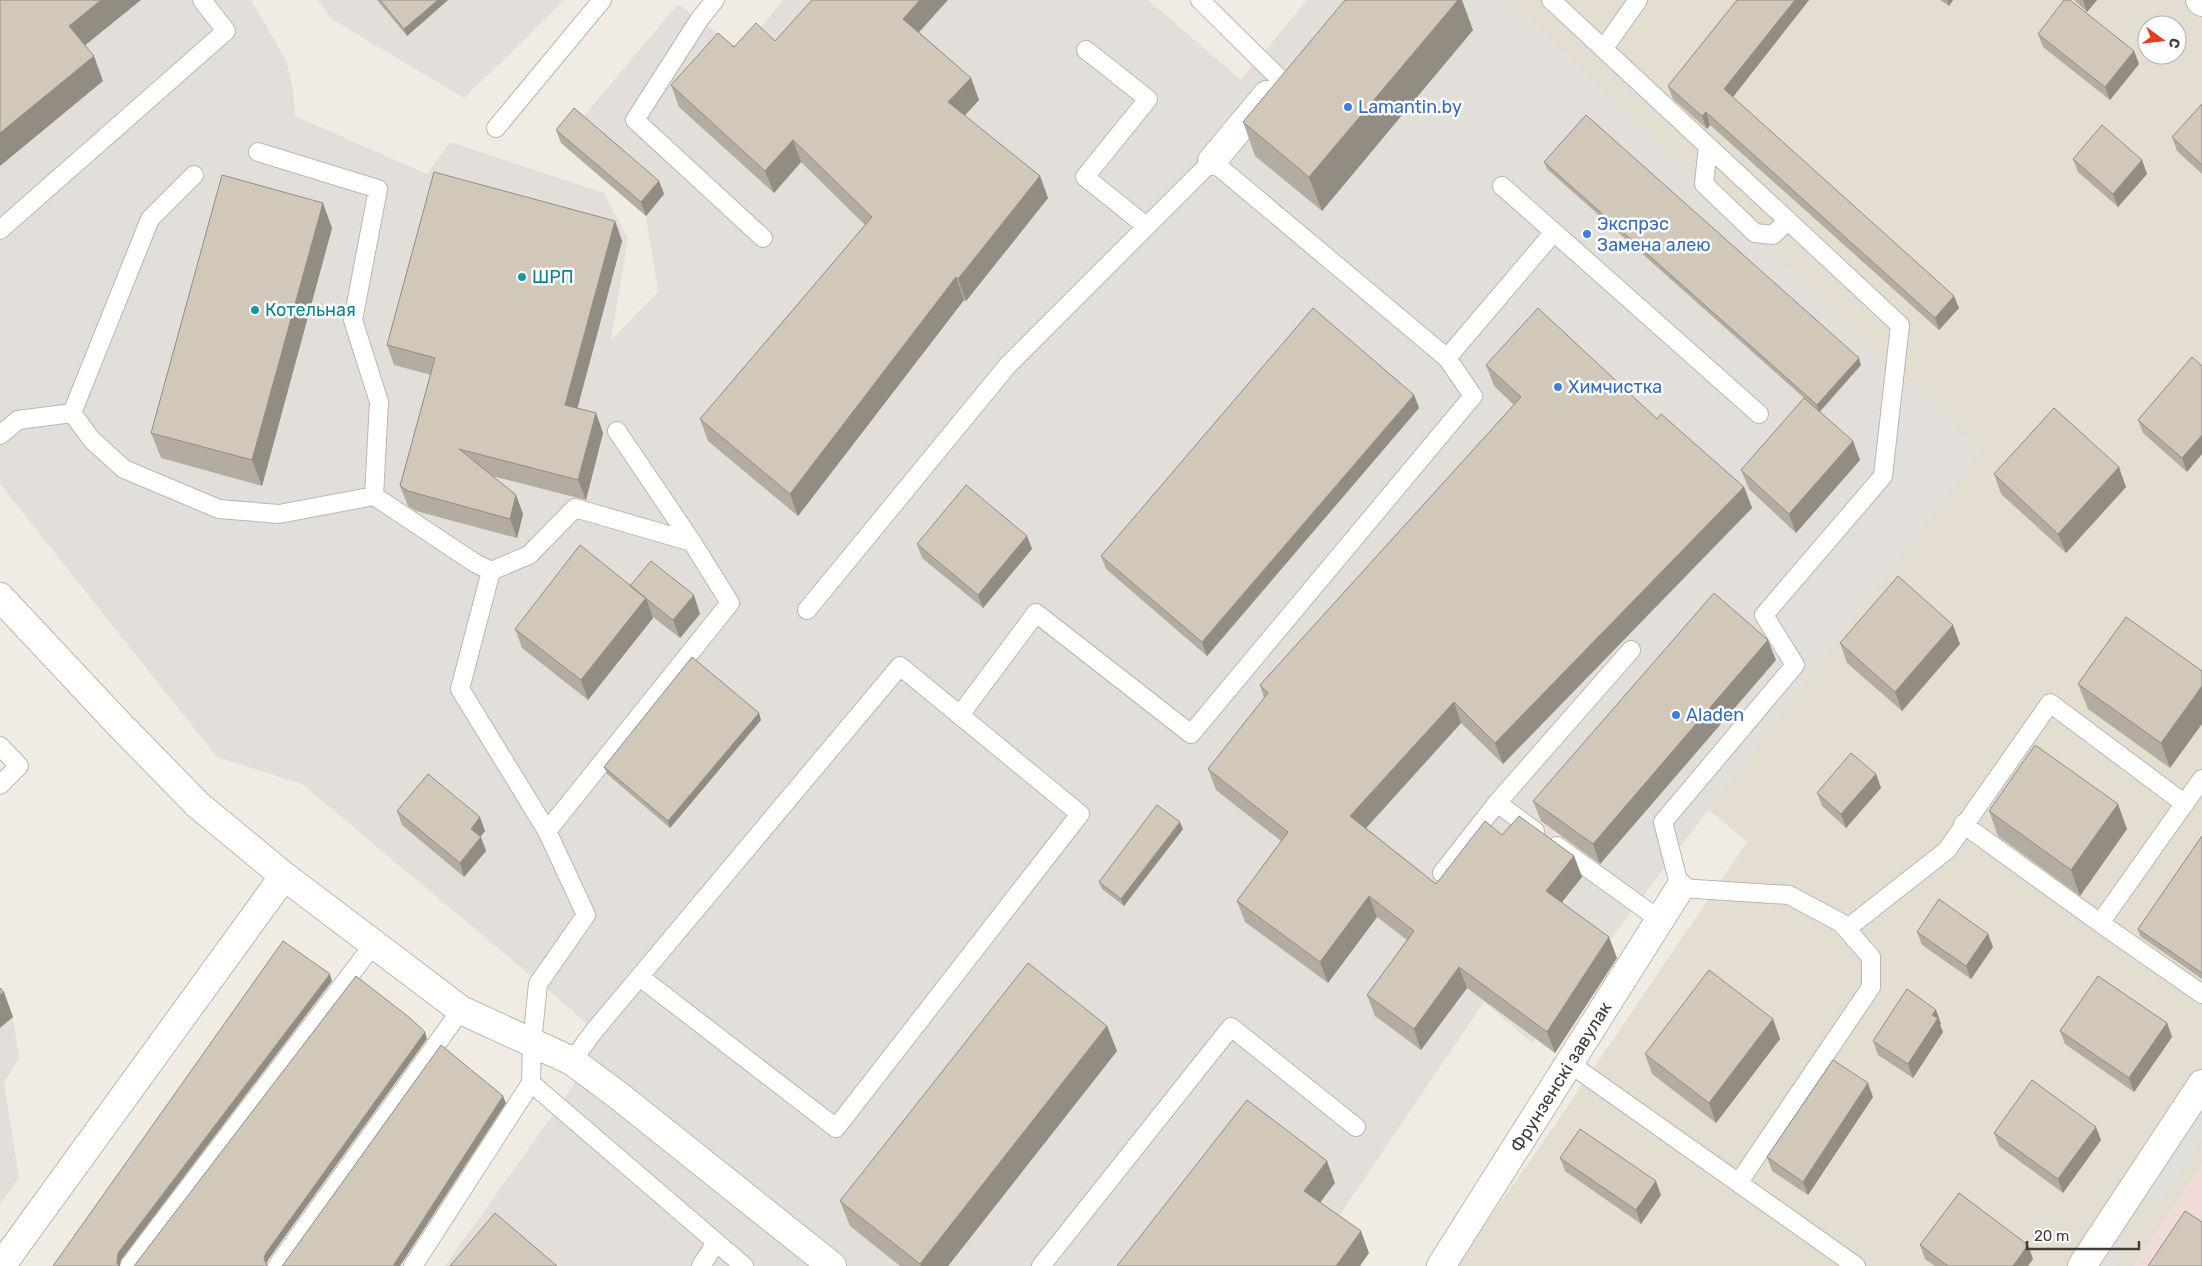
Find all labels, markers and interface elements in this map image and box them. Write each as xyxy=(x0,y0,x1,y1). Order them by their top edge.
north arrow xyxy=(2137,15,2187,65)
text: С xyxy=(2165,36,2184,50)
place label: Lamantin.by xyxy=(1358,96,1462,118)
marker: Lamantin.by xyxy=(1342,101,1354,113)
place label: Экспрэс Замена алею xyxy=(1597,213,1711,256)
marker: Экспрэс Замена алею xyxy=(1581,228,1593,240)
place label: ШРП xyxy=(532,266,574,288)
marker: ШРП xyxy=(516,271,528,283)
place label: Котельная xyxy=(265,299,356,321)
marker: Котельная xyxy=(249,304,261,316)
place label: Химчистка xyxy=(1568,376,1662,398)
marker: Химчистка xyxy=(1552,381,1564,393)
place label: Aladen xyxy=(1686,704,1744,726)
marker: Aladen xyxy=(1670,709,1682,721)
street label: Фрунзенскі завулак xyxy=(1506,997,1617,1157)
scale bar xyxy=(2027,1218,2140,1250)
text: 20 m xyxy=(2034,1227,2069,1245)

